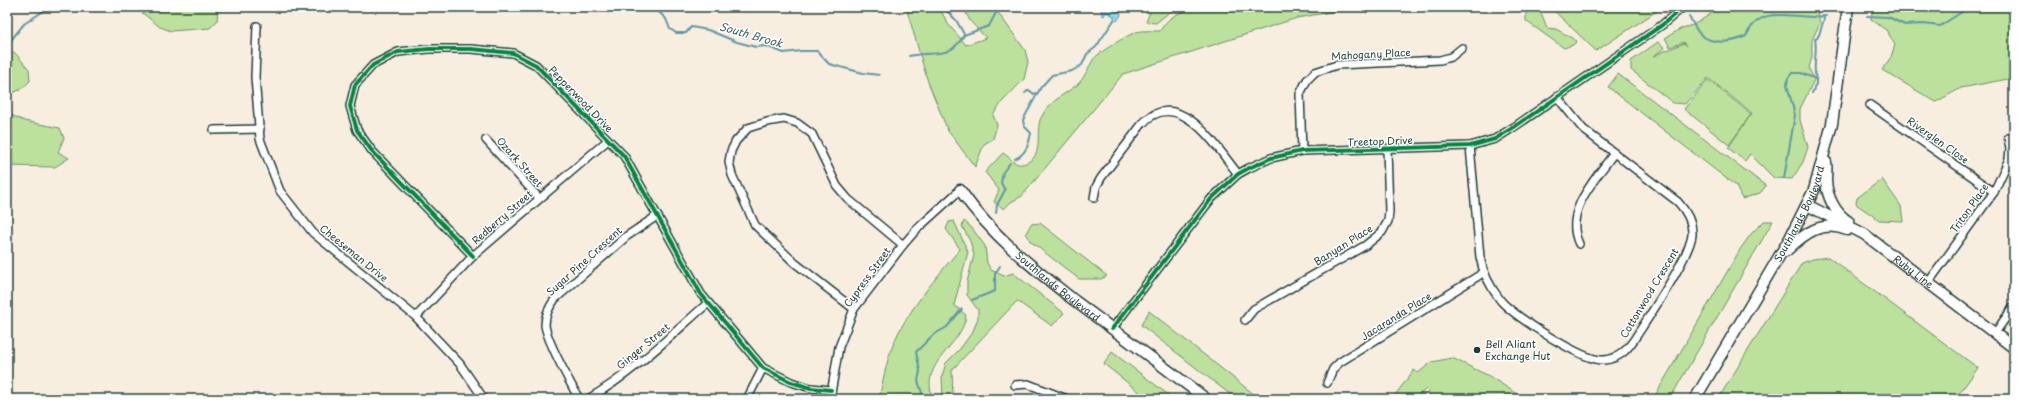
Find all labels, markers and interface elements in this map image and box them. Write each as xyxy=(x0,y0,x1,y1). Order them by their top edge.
water label: South Brook xyxy=(718,17,785,52)
street label: Mahogany Place xyxy=(1331,44,1411,64)
street label: Pepperwood Drive xyxy=(546,62,617,135)
street label: Riverglen Close xyxy=(1904,113,1972,166)
street label: Treetop Drive xyxy=(1347,132,1413,149)
street label: Ozark Street xyxy=(494,133,547,190)
street label: Southlands Boulevard xyxy=(1770,164,1827,264)
street label: Triton Place xyxy=(1946,180,1991,236)
street label: Redberry Street xyxy=(468,186,535,247)
street label: Cheeseman Drive xyxy=(317,220,392,285)
street label: Banyan Place xyxy=(1310,221,1376,269)
street label: Sugar Pine Crescent xyxy=(543,223,625,299)
street label: Cypress Street xyxy=(840,244,894,310)
street label: Cottonwood Crescent xyxy=(1616,245,1681,341)
street label: Southlands Boulevard xyxy=(1013,248,1104,325)
street label: Ruby Line xyxy=(1890,251,1937,292)
street label: Jacaranda Place xyxy=(1358,288,1434,343)
street label: Ginger Street xyxy=(613,319,673,372)
place label: Bell Aliant Exchange Hut xyxy=(1485,336,1550,363)
marker: Bell Aliant Exchange Hut xyxy=(1472,345,1482,355)

